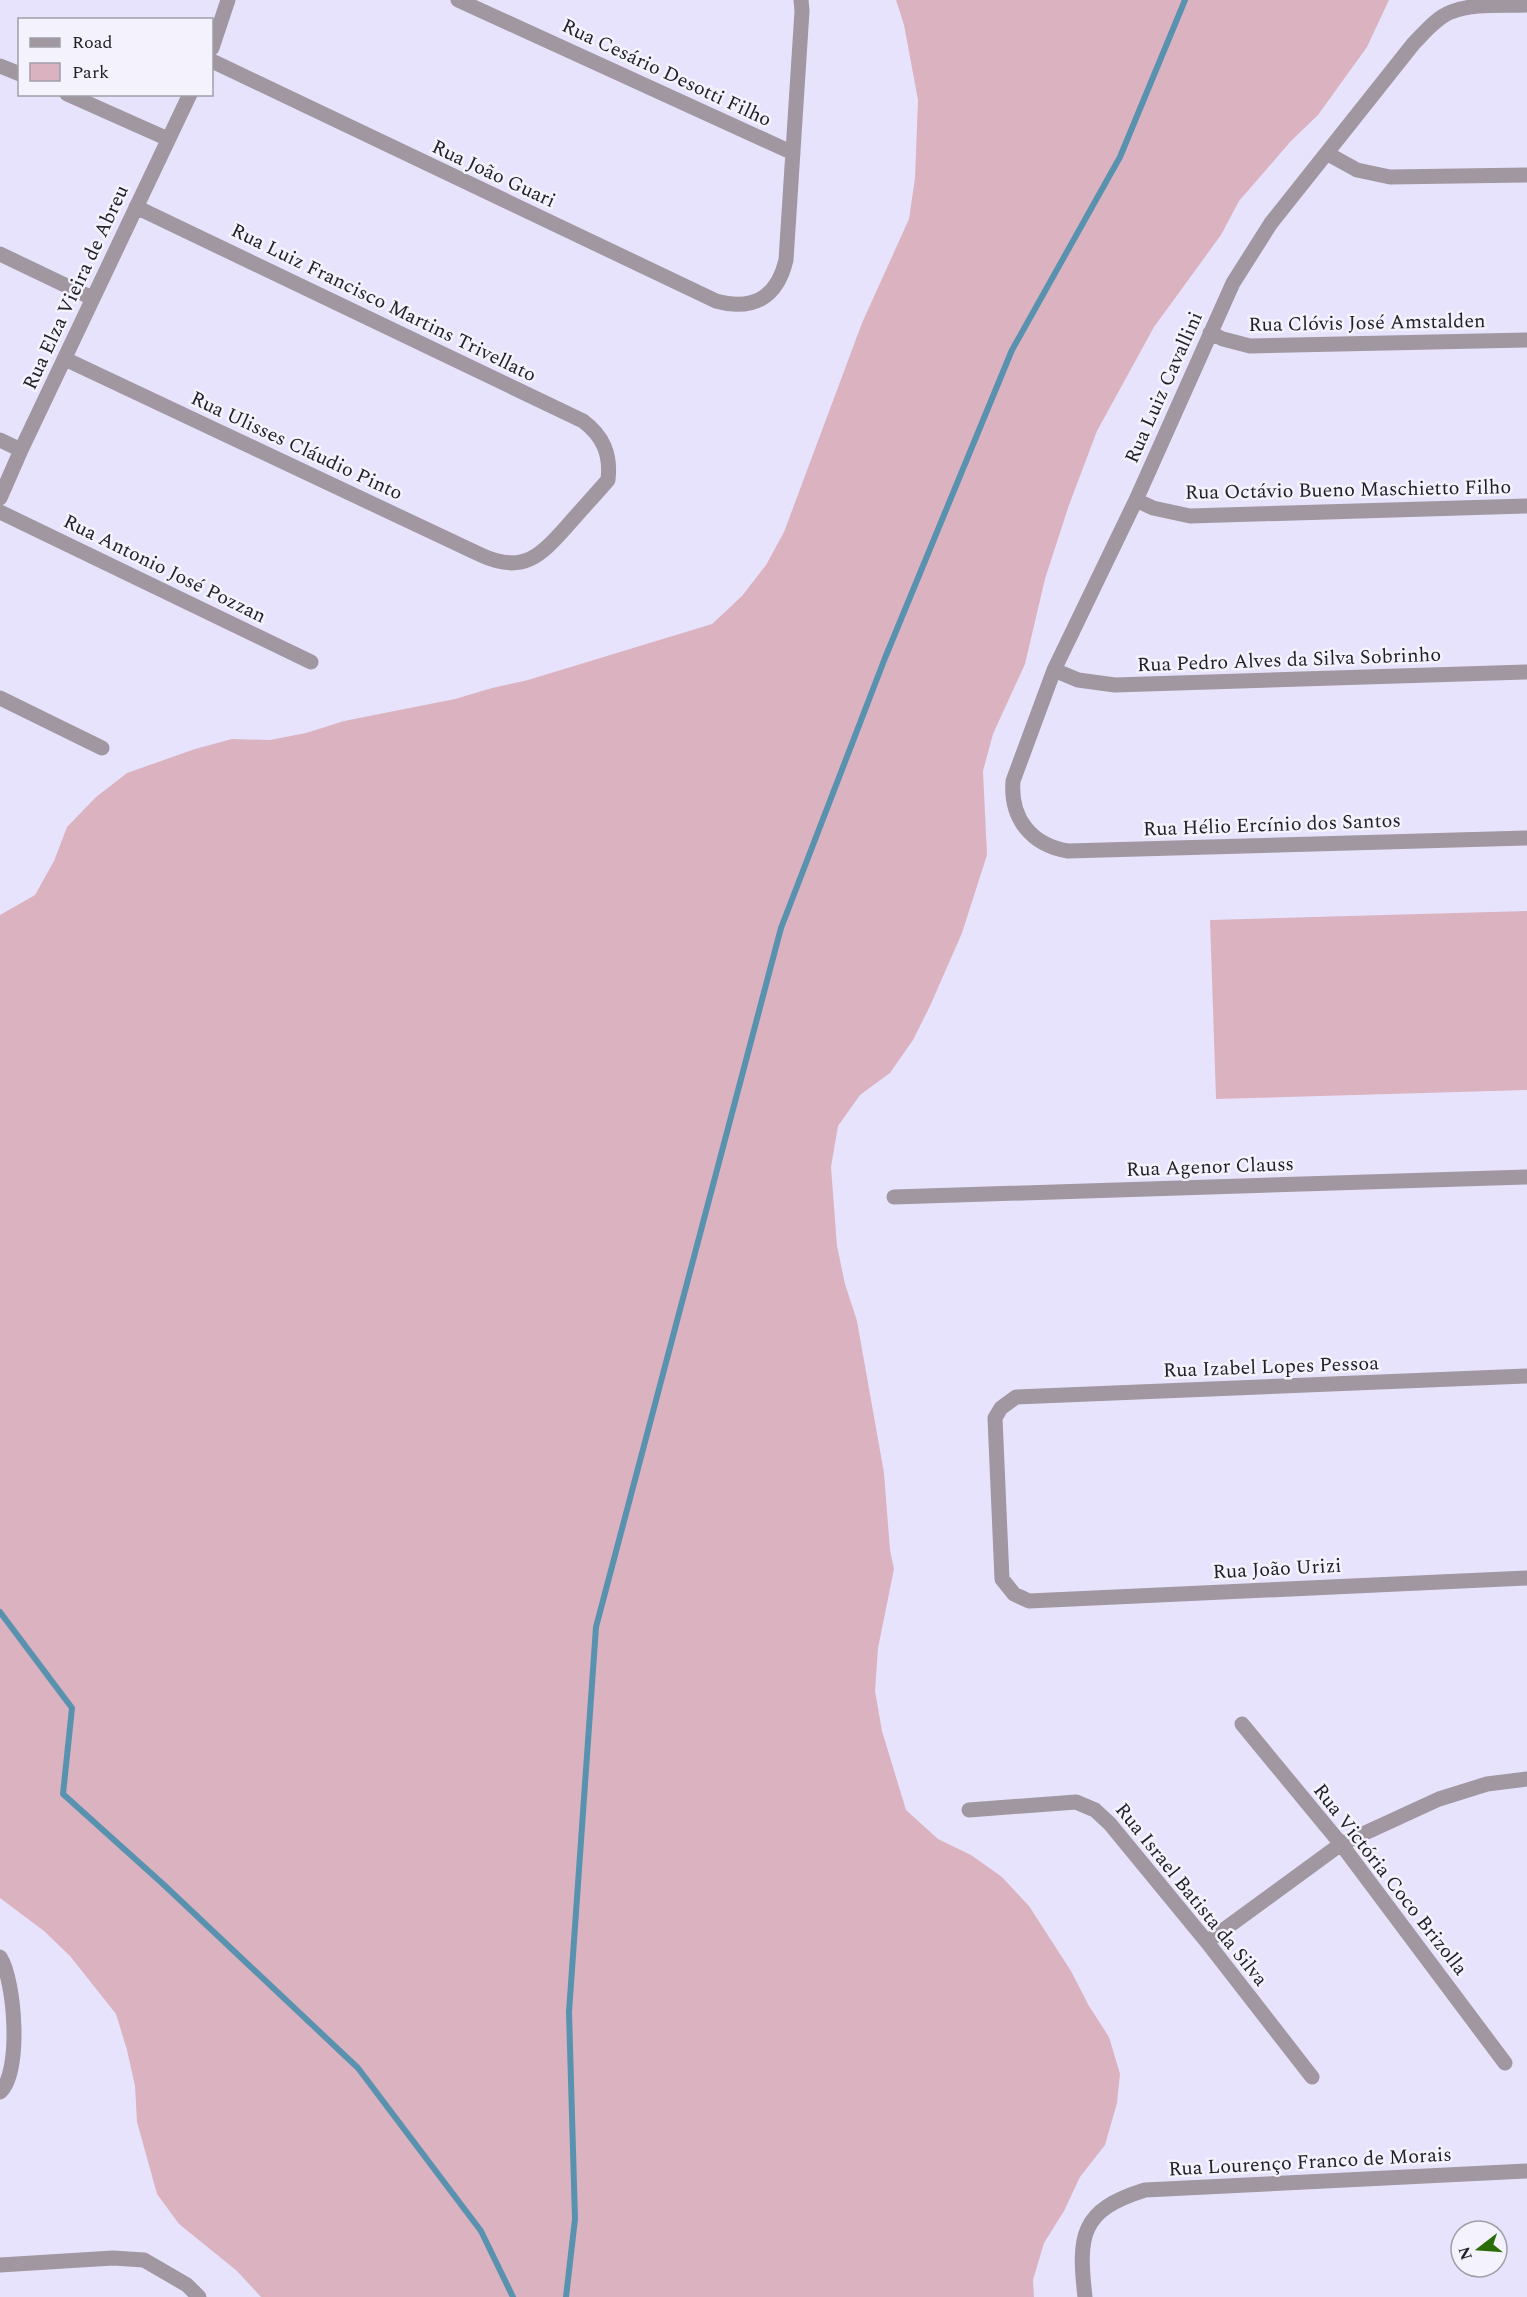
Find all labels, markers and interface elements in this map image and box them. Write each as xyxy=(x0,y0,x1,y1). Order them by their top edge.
street label: Rua Cesário Desotti Filho xyxy=(557,11,776,135)
legend xyxy=(18,18,213,96)
text: Road xyxy=(72,29,113,56)
text: Park xyxy=(72,59,109,86)
street label: Rua João Guari xyxy=(427,132,560,216)
street label: Rua Elza Vieira de Abreu xyxy=(15,180,137,395)
street label: Rua Luiz Francisco Martins Trivellato xyxy=(226,216,541,390)
street label: Rua Clóvis José Amstalden xyxy=(1248,306,1486,340)
street label: Rua Luiz Cavallini xyxy=(1117,307,1211,468)
street label: Rua Ulisses Cláudio Pinto xyxy=(186,384,408,508)
street label: Rua Octávio Bueno Maschietto Filho xyxy=(1185,472,1511,508)
street label: Rua Antonio José Pozzan xyxy=(58,507,271,631)
street label: Rua Pedro Alves da Silva Sobrinho xyxy=(1137,640,1442,680)
street label: Rua Hélio Ercínio dos Santos xyxy=(1143,806,1402,844)
street label: Rua Agenor Clauss xyxy=(1126,1149,1295,1185)
street label: Rua Izabel Lopes Pessoa xyxy=(1162,1348,1380,1386)
street label: Rua João Urizi xyxy=(1212,1551,1342,1587)
street label: Rua Victória Coco Brizolla xyxy=(1306,1777,1475,1982)
street label: Rua Israel Batista da Silva xyxy=(1108,1796,1275,1993)
street label: Rua Lourenço Franco de Morais xyxy=(1168,2140,1453,2184)
north arrow xyxy=(1449,2219,1509,2279)
text: N xyxy=(1452,2243,1479,2263)

